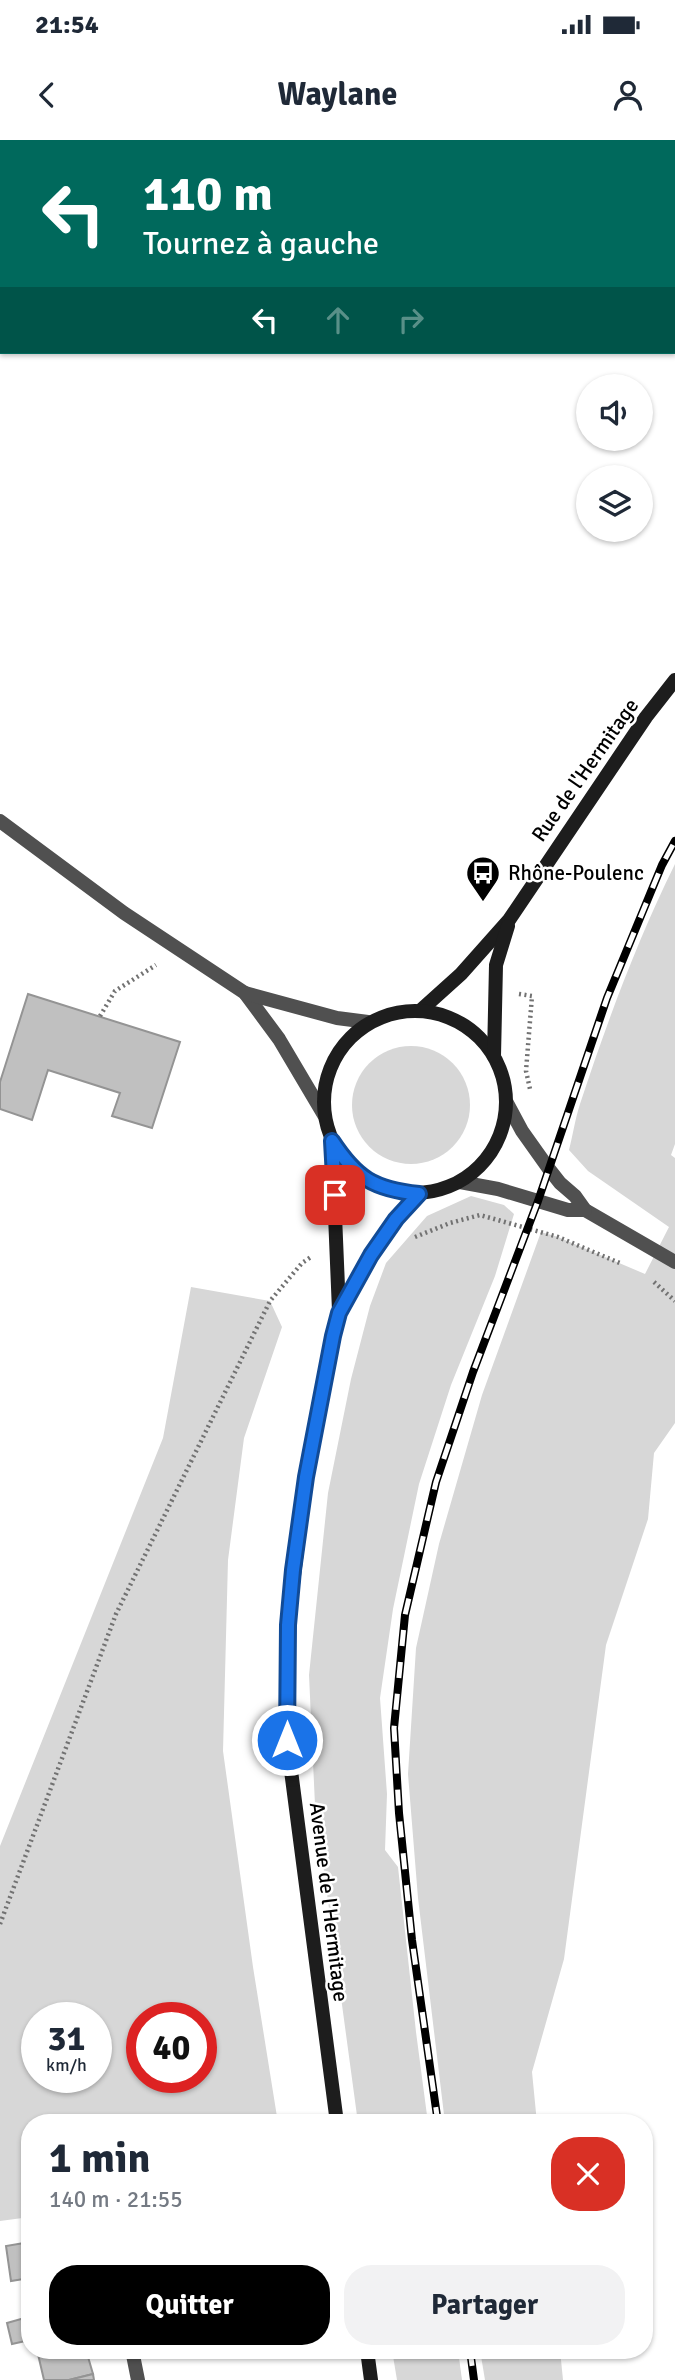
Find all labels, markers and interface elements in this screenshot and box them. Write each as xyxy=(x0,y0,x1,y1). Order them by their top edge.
text: 21:54 xyxy=(35,9,99,41)
text: Waylane xyxy=(278,75,397,114)
icon: back xyxy=(28,76,66,114)
icon: person xyxy=(609,76,647,114)
text: 110 m xyxy=(143,164,273,224)
icon: left xyxy=(28,168,119,259)
text: Tournez à gauche xyxy=(143,224,379,263)
icon: left xyxy=(246,301,284,339)
icon: ahead xyxy=(319,301,357,339)
icon: right xyxy=(392,301,430,339)
map controls xyxy=(576,374,653,542)
button: sound xyxy=(576,374,653,451)
button: layers xyxy=(576,465,653,542)
street label: Rue de l'Hermitage xyxy=(526,693,644,847)
bus stop icon: Rhône-Poulenc xyxy=(464,854,502,903)
place label: Rhône-Poulenc xyxy=(508,860,644,886)
pin xyxy=(305,1165,365,1225)
icon: arrive xyxy=(316,1176,354,1214)
position arrow xyxy=(250,1703,324,1777)
street label: Avenue de l'Hermitage xyxy=(304,1801,354,2003)
speed limit sign: 40 xyxy=(126,2002,217,2093)
text: 31 xyxy=(48,2017,85,2060)
text: km/h xyxy=(46,2054,87,2076)
text: 1 min xyxy=(49,2133,150,2184)
button: close xyxy=(551,2137,625,2211)
text: 140 m · 21:55 xyxy=(49,2185,183,2214)
button: Quitter xyxy=(49,2265,330,2345)
button: Partager xyxy=(344,2265,625,2345)

